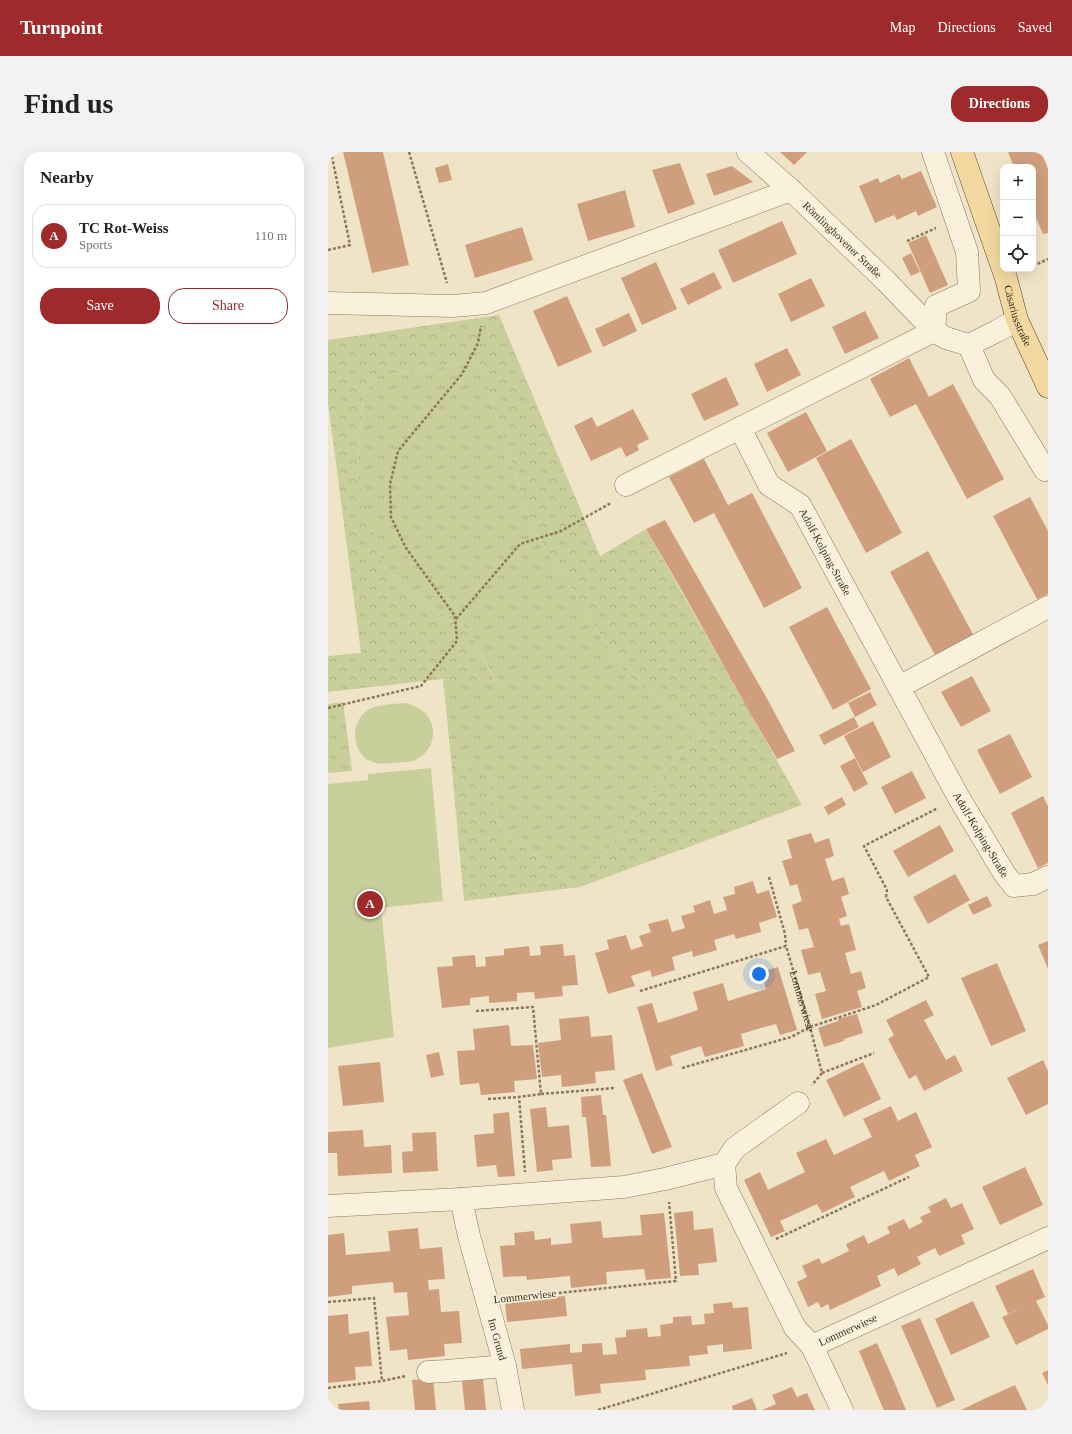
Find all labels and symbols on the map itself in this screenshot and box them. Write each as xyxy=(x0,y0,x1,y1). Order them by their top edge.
street label: Römlinghovener Straße xyxy=(801,199,885,280)
street label: Cäsariusstraße xyxy=(1002,284,1034,348)
street label: Adolf-Kolping-Straße xyxy=(797,506,854,597)
street label: Adolf-Kolping-Straße xyxy=(951,790,1011,880)
pin: A xyxy=(357,889,383,919)
your location xyxy=(749,964,769,984)
street label: Lommerwiese xyxy=(788,969,817,1033)
street label: Lommerwiese xyxy=(493,1287,557,1305)
street label: Lommerwiese xyxy=(817,1311,879,1348)
street label: Im Grund xyxy=(486,1317,509,1362)

